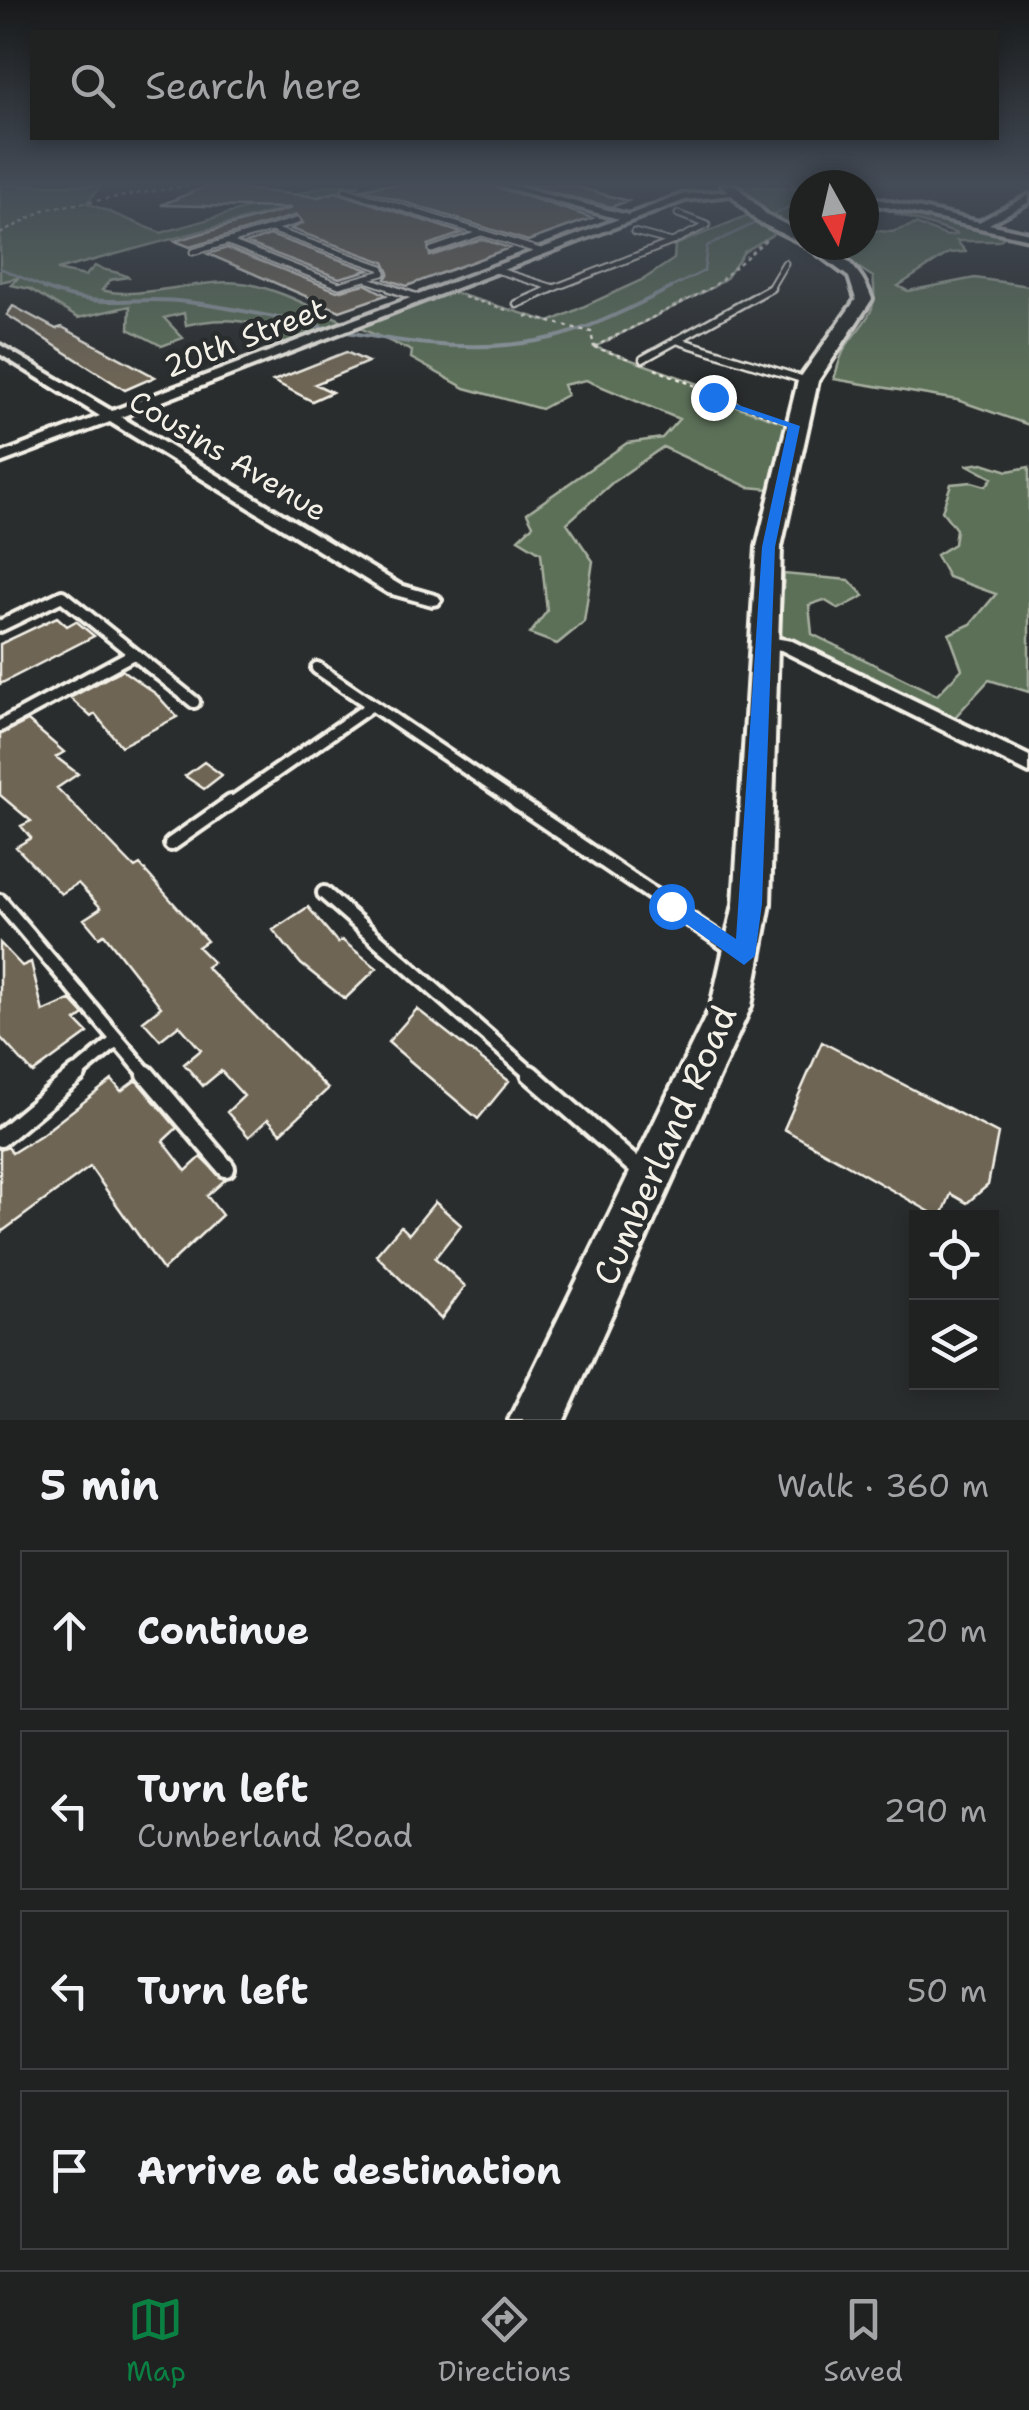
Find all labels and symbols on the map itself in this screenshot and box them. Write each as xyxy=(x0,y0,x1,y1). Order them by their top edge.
north arrow xyxy=(789,170,879,260)
street label: 20th Street xyxy=(158,288,332,387)
route end xyxy=(691,375,737,421)
street label: Cousins Avenue xyxy=(122,380,335,531)
route start xyxy=(649,884,695,930)
street label: Cumberland Road xyxy=(582,997,747,1292)

